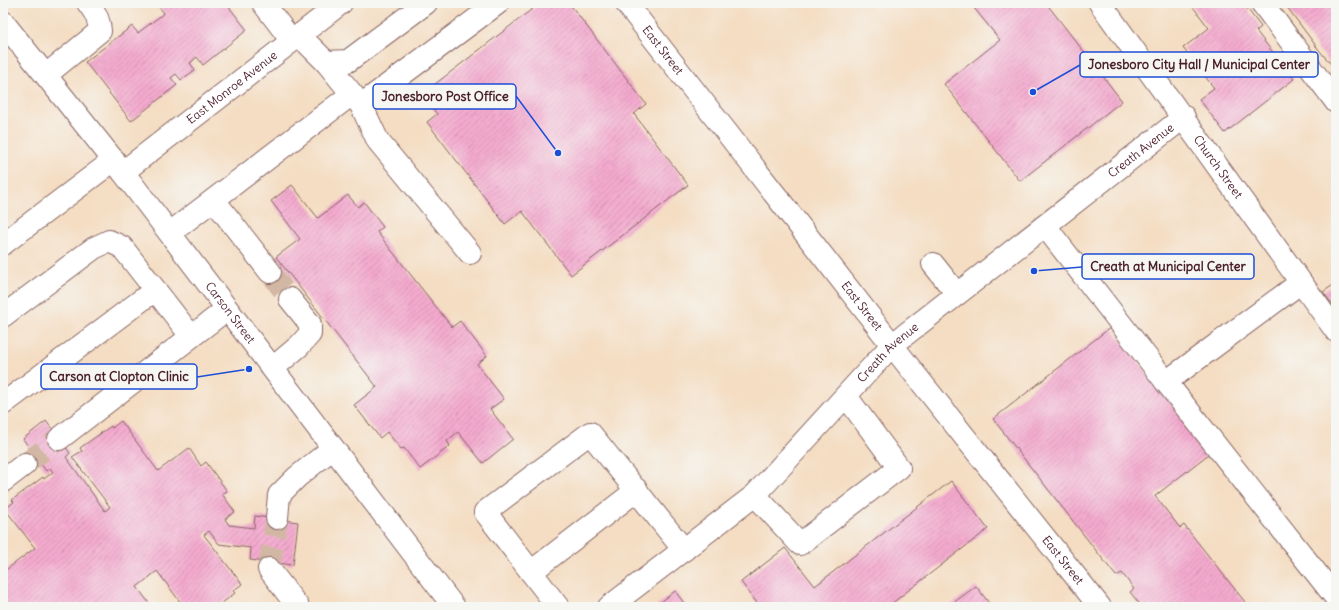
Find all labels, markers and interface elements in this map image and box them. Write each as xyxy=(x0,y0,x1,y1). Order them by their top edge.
street label: East Street xyxy=(639,22,687,78)
street label: East Monroe Avenue xyxy=(183,47,280,127)
callout: Jonesboro City Hall / Municipal Center xyxy=(1080,52,1318,77)
text: Jonesboro City Hall / Municipal Center xyxy=(1088,56,1311,73)
callout: Jonesboro Post Office xyxy=(373,84,516,109)
text: Jonesboro Post Office xyxy=(381,88,509,105)
street label: Creath Avenue xyxy=(1105,120,1177,181)
street label: Church Street xyxy=(1191,132,1246,201)
callout: Creath at Municipal Center xyxy=(1082,254,1254,279)
text: Creath at Municipal Center xyxy=(1090,258,1247,275)
street label: East Street xyxy=(838,278,886,333)
street label: Carson Street xyxy=(202,279,259,346)
street label: Creath Avenue xyxy=(854,319,921,385)
callout: Carson at Clopton Clinic xyxy=(41,364,197,389)
text: Carson at Clopton Clinic xyxy=(49,368,189,385)
street label: East Street xyxy=(1039,532,1087,587)

